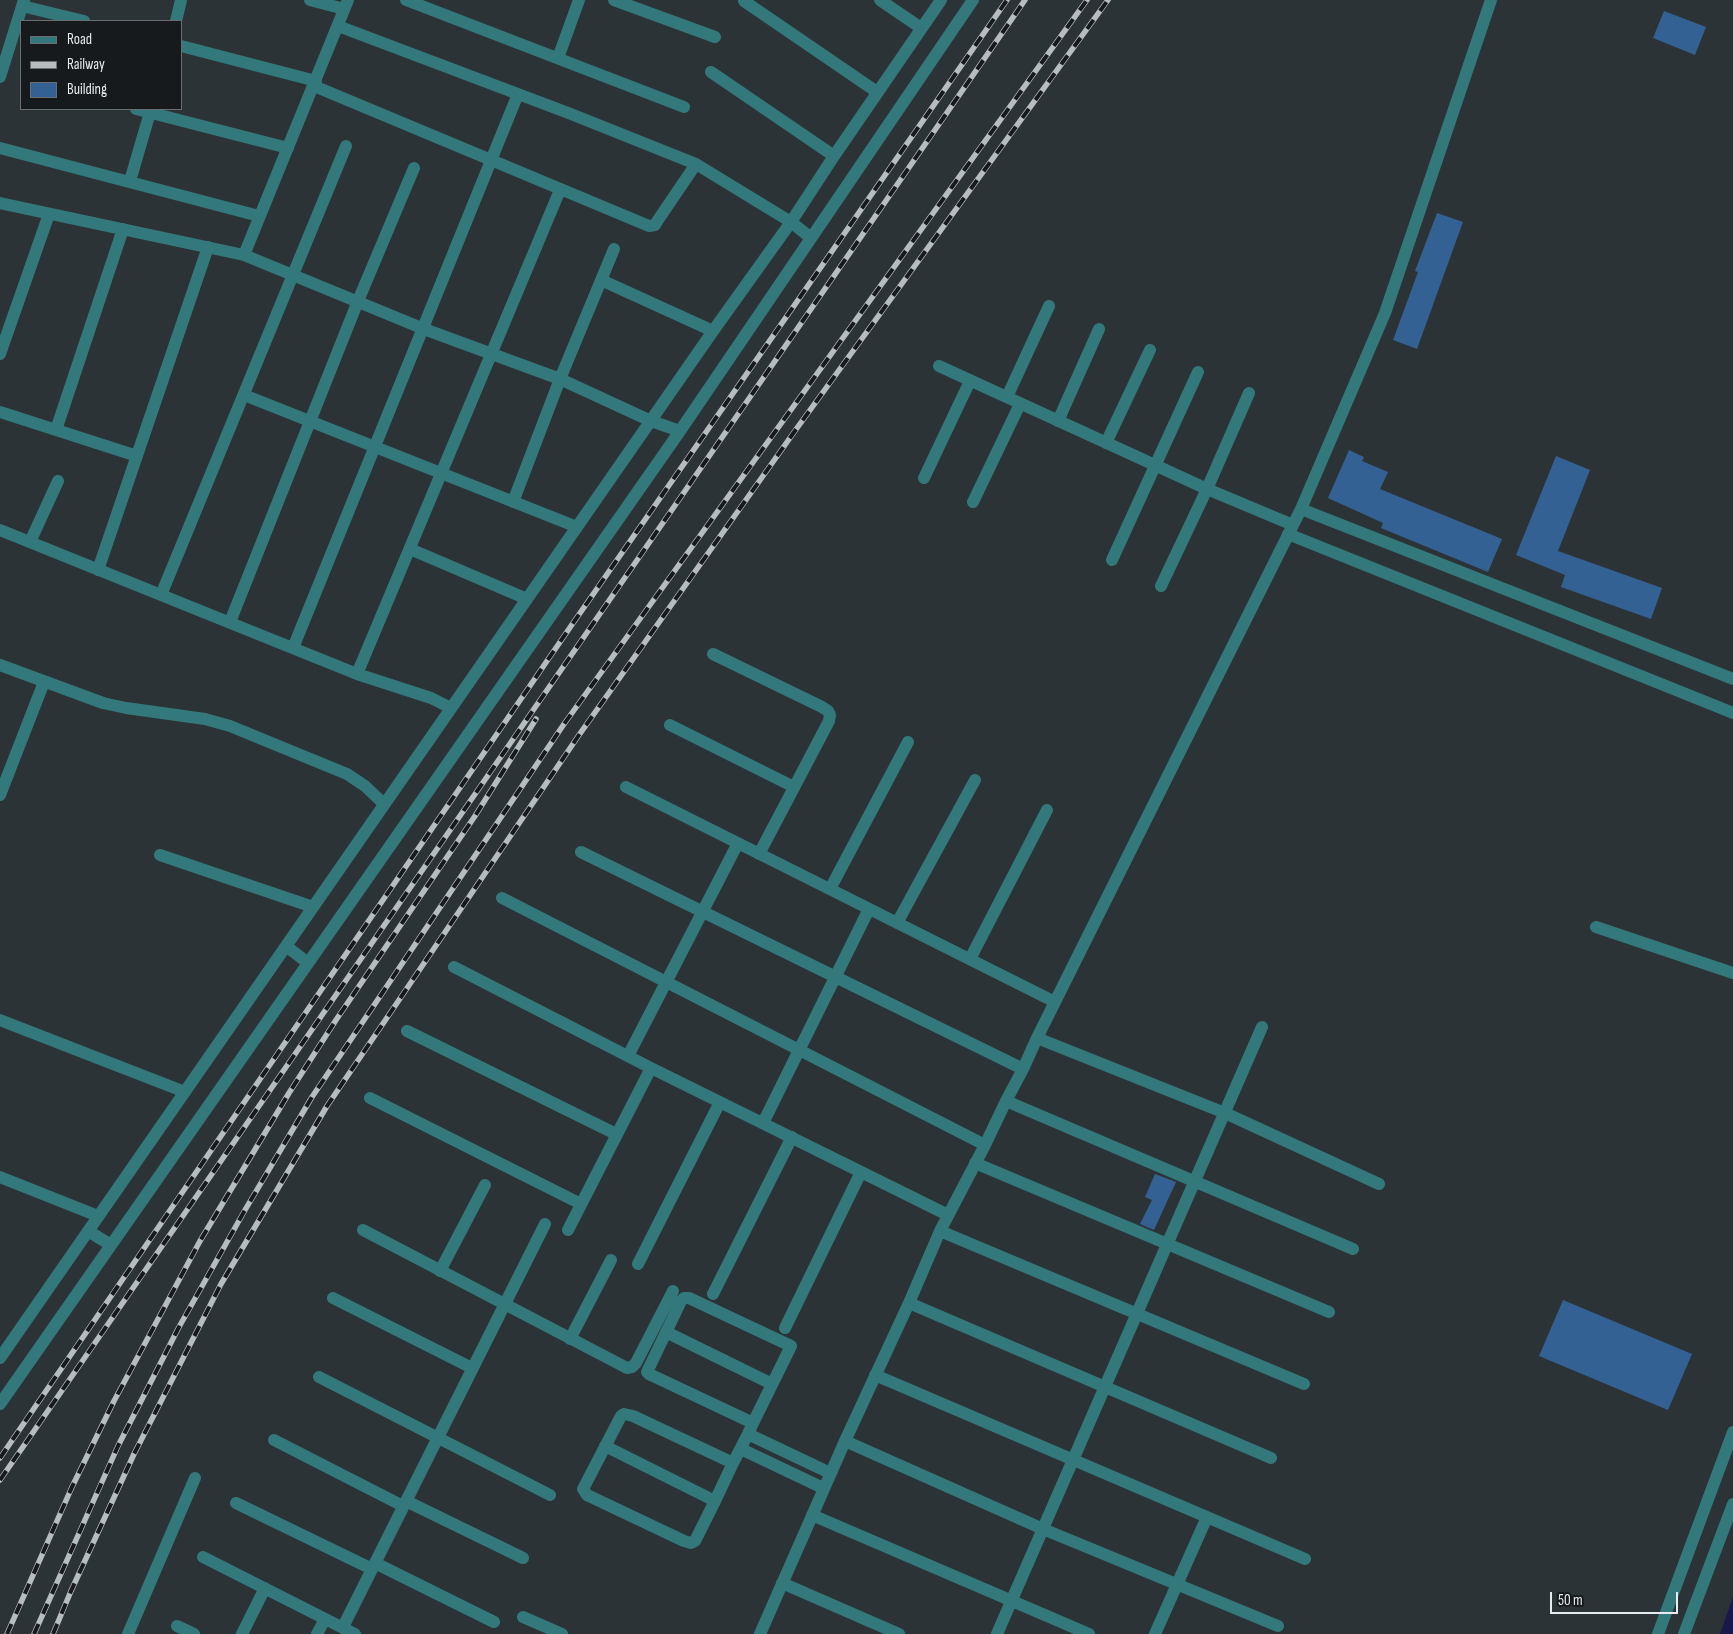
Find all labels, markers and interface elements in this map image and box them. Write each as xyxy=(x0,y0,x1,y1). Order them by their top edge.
legend xyxy=(20,20,182,110)
text: Road xyxy=(67,30,92,49)
text: Railway xyxy=(67,55,105,74)
text: Building xyxy=(67,80,107,99)
scale bar xyxy=(1553,1582,1680,1614)
text: 50 m xyxy=(1558,1591,1583,1610)

